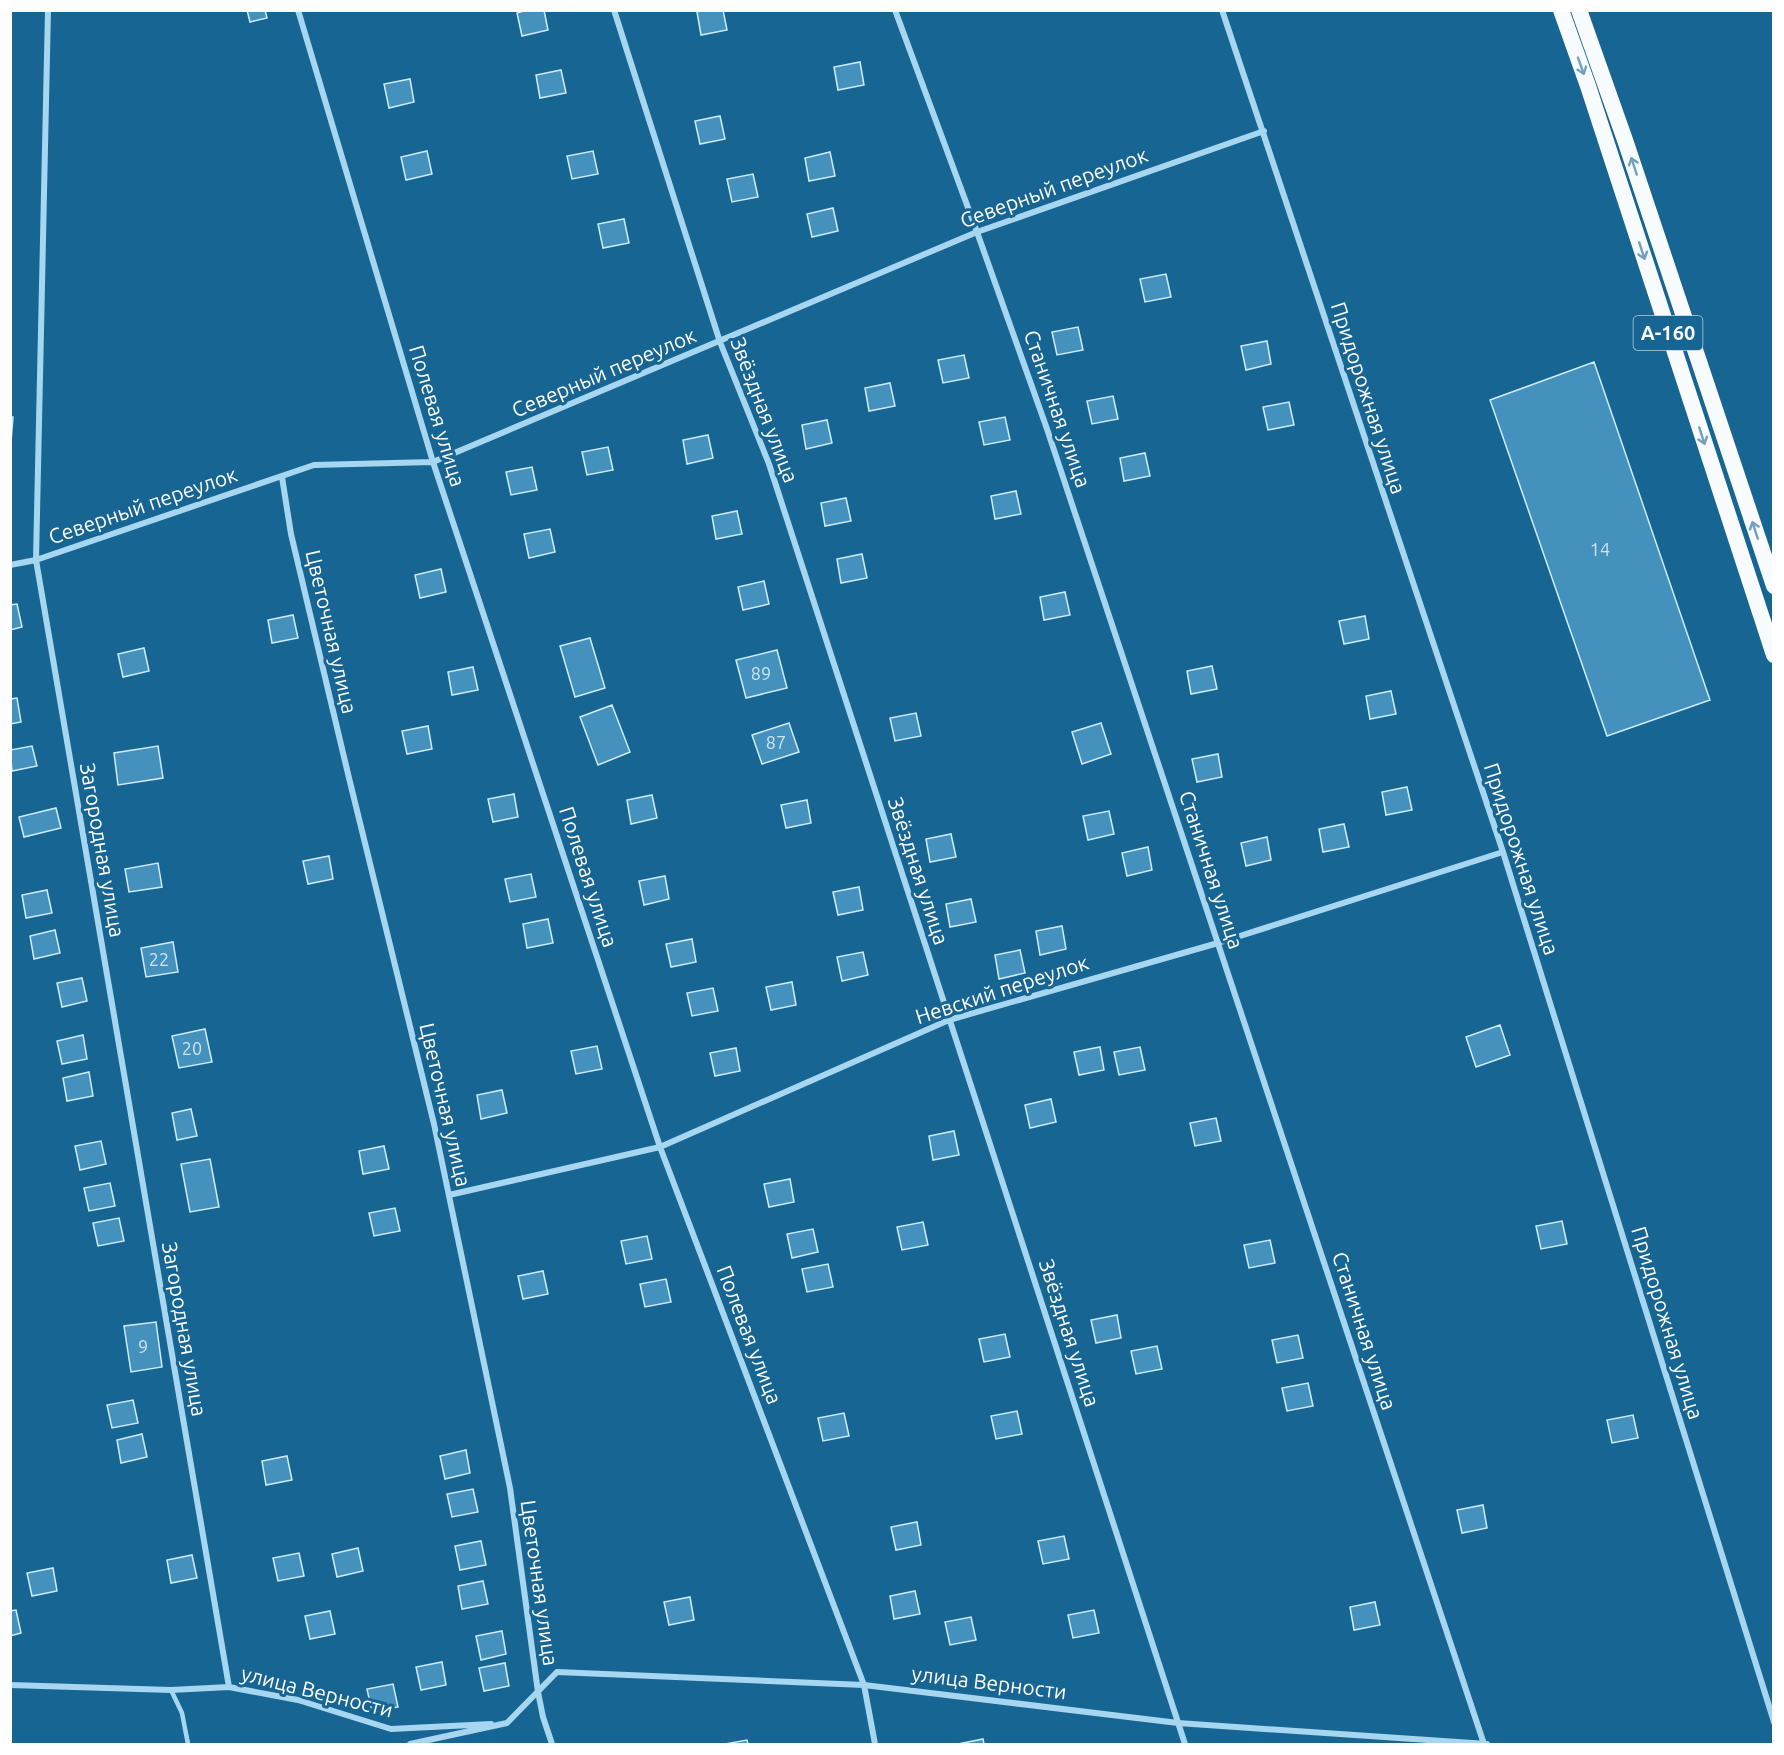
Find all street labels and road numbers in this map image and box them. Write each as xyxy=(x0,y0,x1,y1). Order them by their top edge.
street label: Северный переулок xyxy=(957,142,1151,232)
street label: Придорожная улица xyxy=(1327,299,1411,497)
road number: А-160 xyxy=(1634,316,1702,350)
street label: Северный переулок xyxy=(508,322,699,422)
street label: Станичная улица xyxy=(1020,327,1096,491)
street label: Звёздная улица xyxy=(726,333,804,486)
street label: Полевая улица xyxy=(405,342,471,489)
street label: Северный переулок xyxy=(45,461,240,549)
street label: Цветочная улица xyxy=(301,548,362,716)
street label: Придорожная улица xyxy=(1480,760,1564,958)
street label: Загородная улица xyxy=(76,761,130,939)
street label: Станичная улица xyxy=(1175,788,1249,952)
street label: Звёздная улица xyxy=(884,794,954,948)
street label: Полевая улица xyxy=(555,803,623,950)
street label: Невский переулок xyxy=(912,950,1092,1028)
street label: Цветочная улица xyxy=(415,1021,476,1189)
street label: Придорожная улица xyxy=(1627,1223,1709,1422)
street label: Загородная улица xyxy=(158,1240,212,1418)
street label: Станичная улица xyxy=(1328,1249,1402,1413)
street label: Звёздная улица xyxy=(1035,1256,1105,1410)
street label: Полевая улица xyxy=(712,1262,787,1407)
street label: Цветочная улица xyxy=(516,1498,564,1667)
street label: улица Верности xyxy=(239,1661,396,1722)
street label: улица Верности xyxy=(910,1661,1068,1703)

